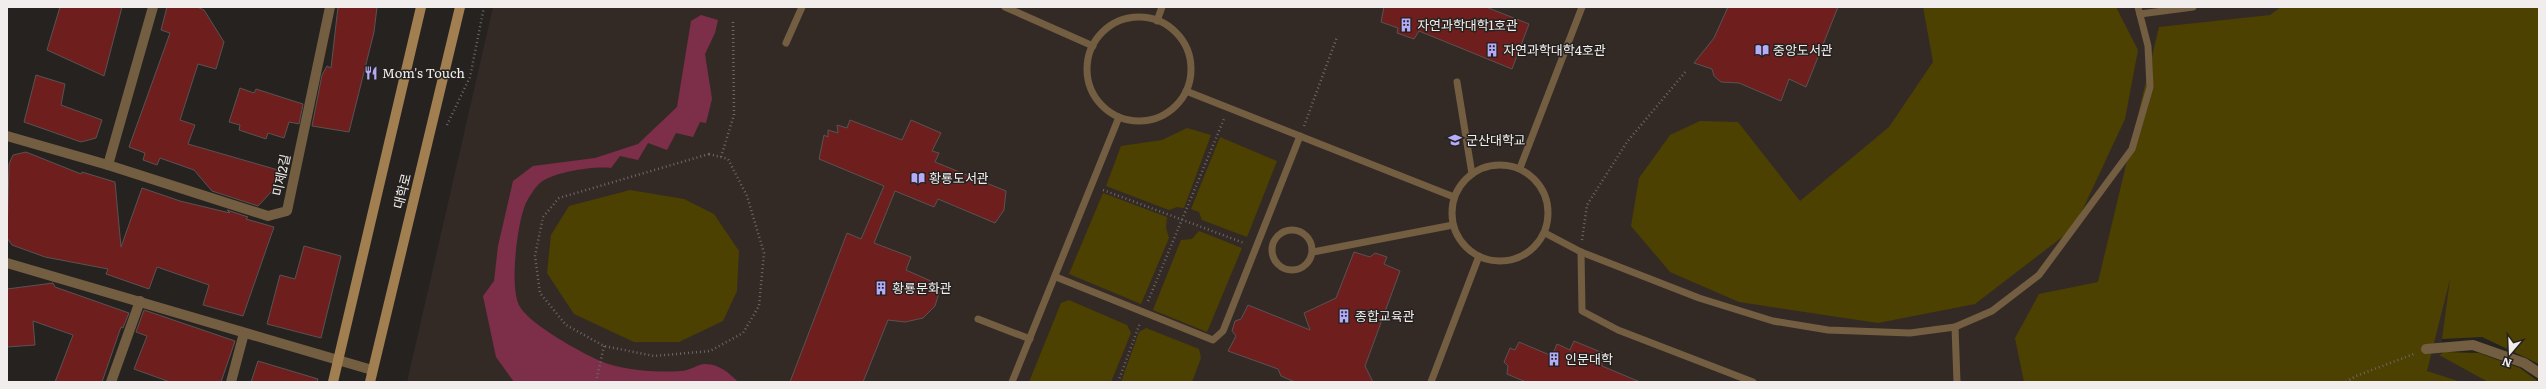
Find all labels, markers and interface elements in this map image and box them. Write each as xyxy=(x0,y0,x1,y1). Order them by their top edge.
place label: 자연과학대학1호관 xyxy=(1417,15,1518,34)
building icon: 자연과학대학1호관 xyxy=(1398,17,1414,33)
place label: 자연과학대학4호관 xyxy=(1503,40,1606,59)
place label: 중앙도서관 xyxy=(1773,40,1833,59)
building icon: 자연과학대학4호관 xyxy=(1484,42,1500,58)
library icon: 중앙도서관 xyxy=(1754,42,1770,58)
place label: Mom's Touch xyxy=(382,63,465,82)
restaurant icon: Mom's Touch xyxy=(363,65,379,81)
place label: 군산대학교 xyxy=(1466,130,1526,149)
school or university icon: 군산대학교 xyxy=(1447,132,1463,148)
street label: 미제2길 xyxy=(267,152,294,198)
place label: 황룡도서관 xyxy=(929,168,989,187)
library icon: 황룡도서관 xyxy=(910,170,926,186)
street label: 대학로 xyxy=(388,171,415,211)
place label: 황룡문화관 xyxy=(892,278,952,297)
building icon: 황룡문화관 xyxy=(873,280,889,296)
place label: 종합교육관 xyxy=(1355,306,1415,325)
building icon: 종합교육관 xyxy=(1336,308,1352,324)
north arrow xyxy=(2490,333,2530,373)
place label: 인문대학 xyxy=(1565,349,1613,368)
building icon: 인문대학 xyxy=(1546,351,1562,367)
text: N xyxy=(2499,354,2513,372)

